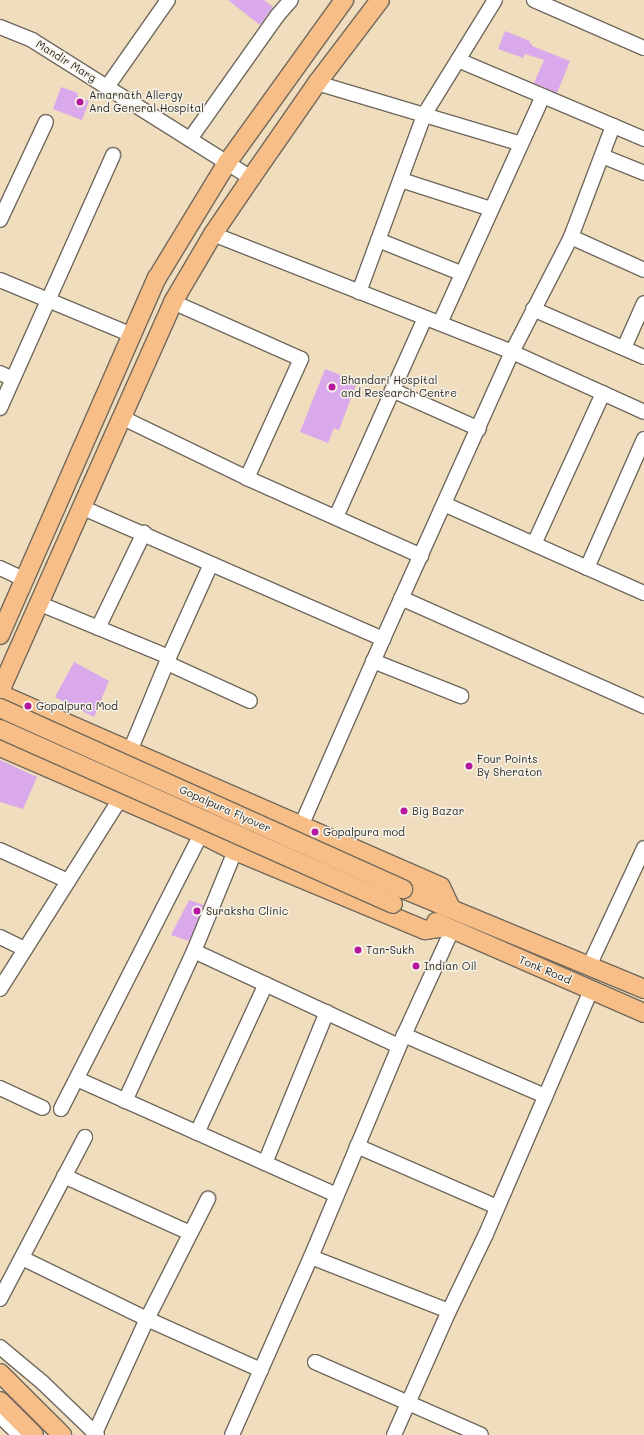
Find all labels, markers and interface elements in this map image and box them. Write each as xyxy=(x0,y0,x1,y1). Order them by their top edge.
street label: Mandir Marg xyxy=(33,37,99,85)
place label: Amarnath Allergy And General Hospital xyxy=(89,89,204,115)
marker: Amarnath Allergy And General Hospital xyxy=(74,96,86,108)
place label: Bhandari Hospital and Research Centre xyxy=(341,374,457,400)
marker: Bhandari Hospital and Research Centre xyxy=(326,381,338,393)
place label: Gopalpura Mod xyxy=(36,699,118,713)
marker: Gopalpura Mod xyxy=(23,701,33,711)
place label: Four Points By Sheraton xyxy=(477,753,542,779)
marker: Four Points By Sheraton xyxy=(464,761,474,771)
street label: Gopalpura Flyover xyxy=(177,783,273,835)
place label: Big Bazar xyxy=(412,804,464,818)
marker: Big Bazar xyxy=(399,806,409,816)
place label: Gopalpura mod xyxy=(323,825,405,839)
marker: Gopalpura mod xyxy=(310,827,320,837)
place label: Suraksha Clinic xyxy=(206,904,288,918)
marker: Suraksha Clinic xyxy=(191,905,203,917)
place label: Tan-Sukh xyxy=(366,943,414,957)
marker: Tan-Sukh xyxy=(353,945,363,955)
street label: Tonk Road xyxy=(517,953,573,987)
place label: Indian Oil xyxy=(424,959,477,973)
marker: Indian Oil xyxy=(411,961,421,971)

